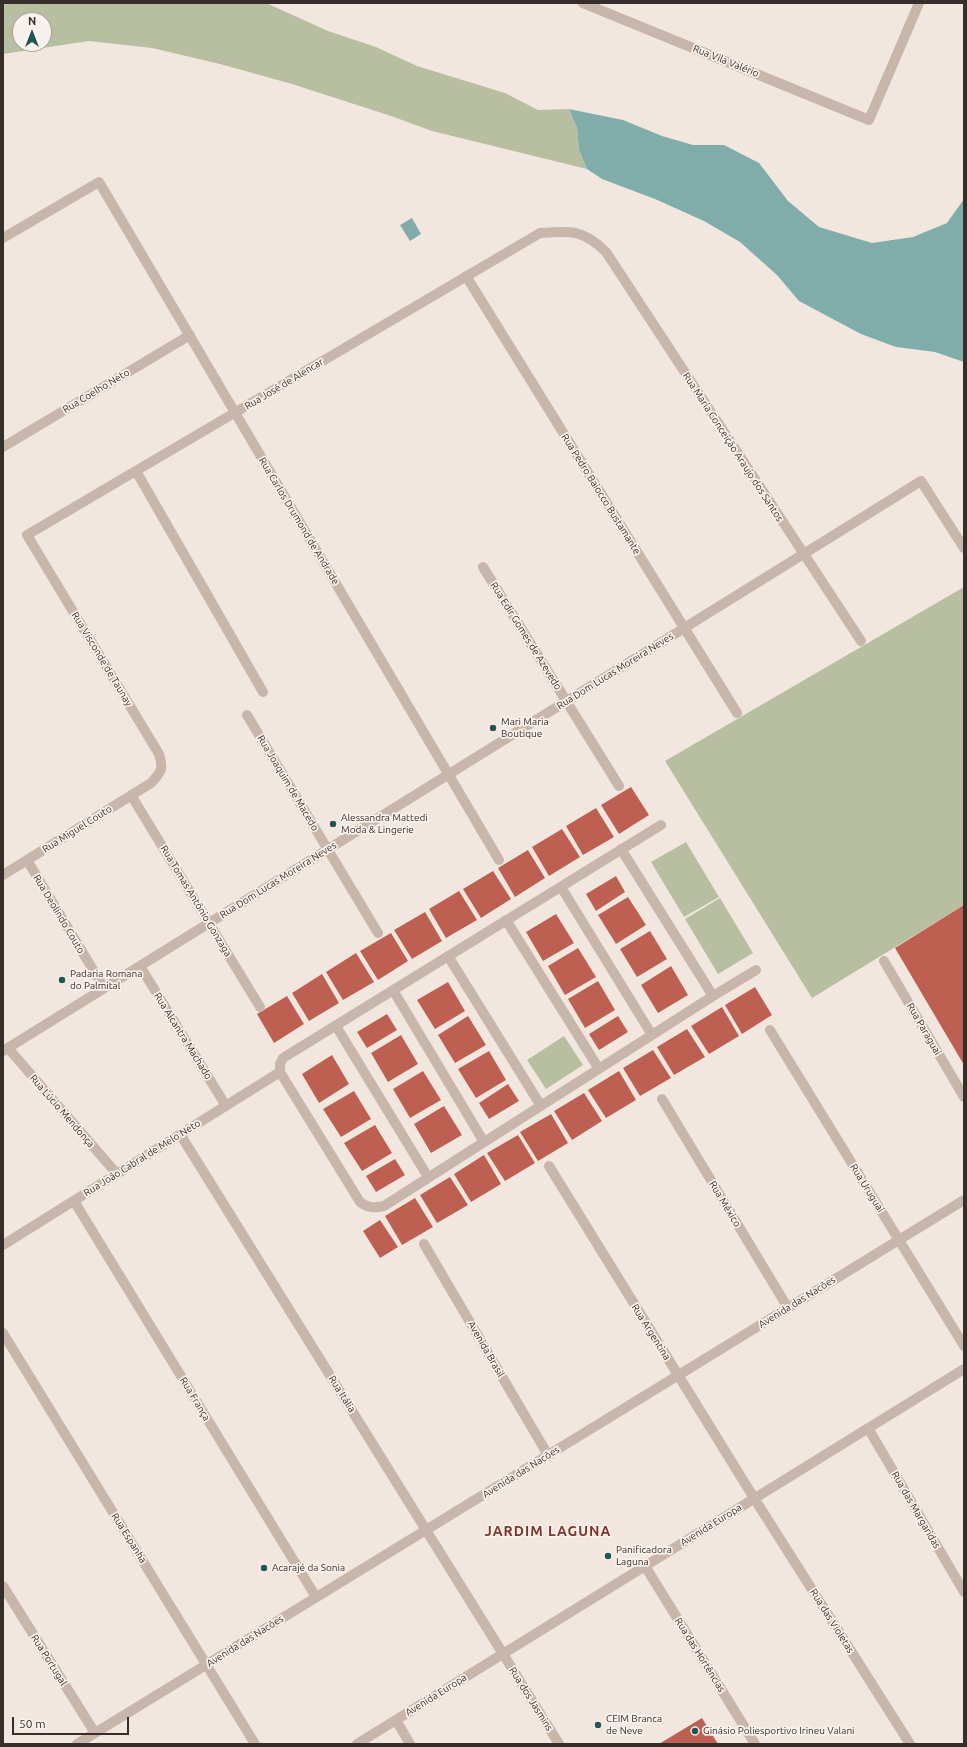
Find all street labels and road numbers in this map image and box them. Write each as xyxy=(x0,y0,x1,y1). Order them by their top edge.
street label: Rua Vila Valério xyxy=(691,42,761,80)
street label: Rua José de Alencar xyxy=(242,356,326,412)
street label: Rua Coelho Neto xyxy=(60,366,132,416)
street label: Rua Maria Conceição Araujo dos Santos xyxy=(680,370,786,524)
street label: Rua Pedro Baiocco Bustamante xyxy=(559,431,643,557)
street label: Rua Carlos Drumond de Andrade xyxy=(256,455,342,587)
street label: Rua Edir Gomes de Azevedo xyxy=(488,580,564,692)
street label: Rua Visconde de Taunay xyxy=(69,610,135,708)
street label: Rua Dom Lucas Moreira Neves xyxy=(554,630,676,712)
street label: Rua Joaquim de Macedo xyxy=(255,733,321,833)
street label: Rua Miguel Couto xyxy=(40,803,114,855)
street label: Rua Dom Lucas Moreira Neves xyxy=(217,839,339,921)
street label: Rua Tomas Antônio Gonzaga xyxy=(158,843,234,959)
street label: Rua Deolindo Couto xyxy=(31,872,87,956)
street label: Rua Alcantra Machado xyxy=(151,990,215,1082)
street label: Rua Paraguai xyxy=(904,1001,944,1057)
street label: Rua Lúcio Mendonça xyxy=(27,1072,97,1150)
street label: Rua João Cabral de Melo Neto xyxy=(81,1117,203,1199)
street label: Rua Uruguai xyxy=(847,1162,887,1214)
street label: Rua México xyxy=(707,1179,743,1229)
street label: Avenida das Nacões xyxy=(756,1273,838,1331)
street label: Rua Argentina xyxy=(629,1302,673,1362)
street label: Avenida Brasil xyxy=(465,1319,507,1379)
street label: Rua Itália xyxy=(326,1373,358,1415)
street label: Rua França xyxy=(177,1375,213,1423)
street label: Avenida das Nacões xyxy=(480,1443,562,1501)
street label: Rua das Margaridas xyxy=(889,1469,943,1551)
street label: Avenida Europa xyxy=(678,1501,744,1549)
street label: Rua Espanha xyxy=(109,1511,149,1565)
street label: Rua das Violetas xyxy=(807,1587,857,1655)
street label: Avenida das Nacões xyxy=(204,1612,286,1670)
street label: Rua das Hortências xyxy=(672,1616,728,1694)
street label: Rua Portugal xyxy=(29,1632,69,1688)
street label: Rua dos Jasmins xyxy=(507,1665,555,1733)
street label: Avenida Europa xyxy=(403,1671,469,1719)

